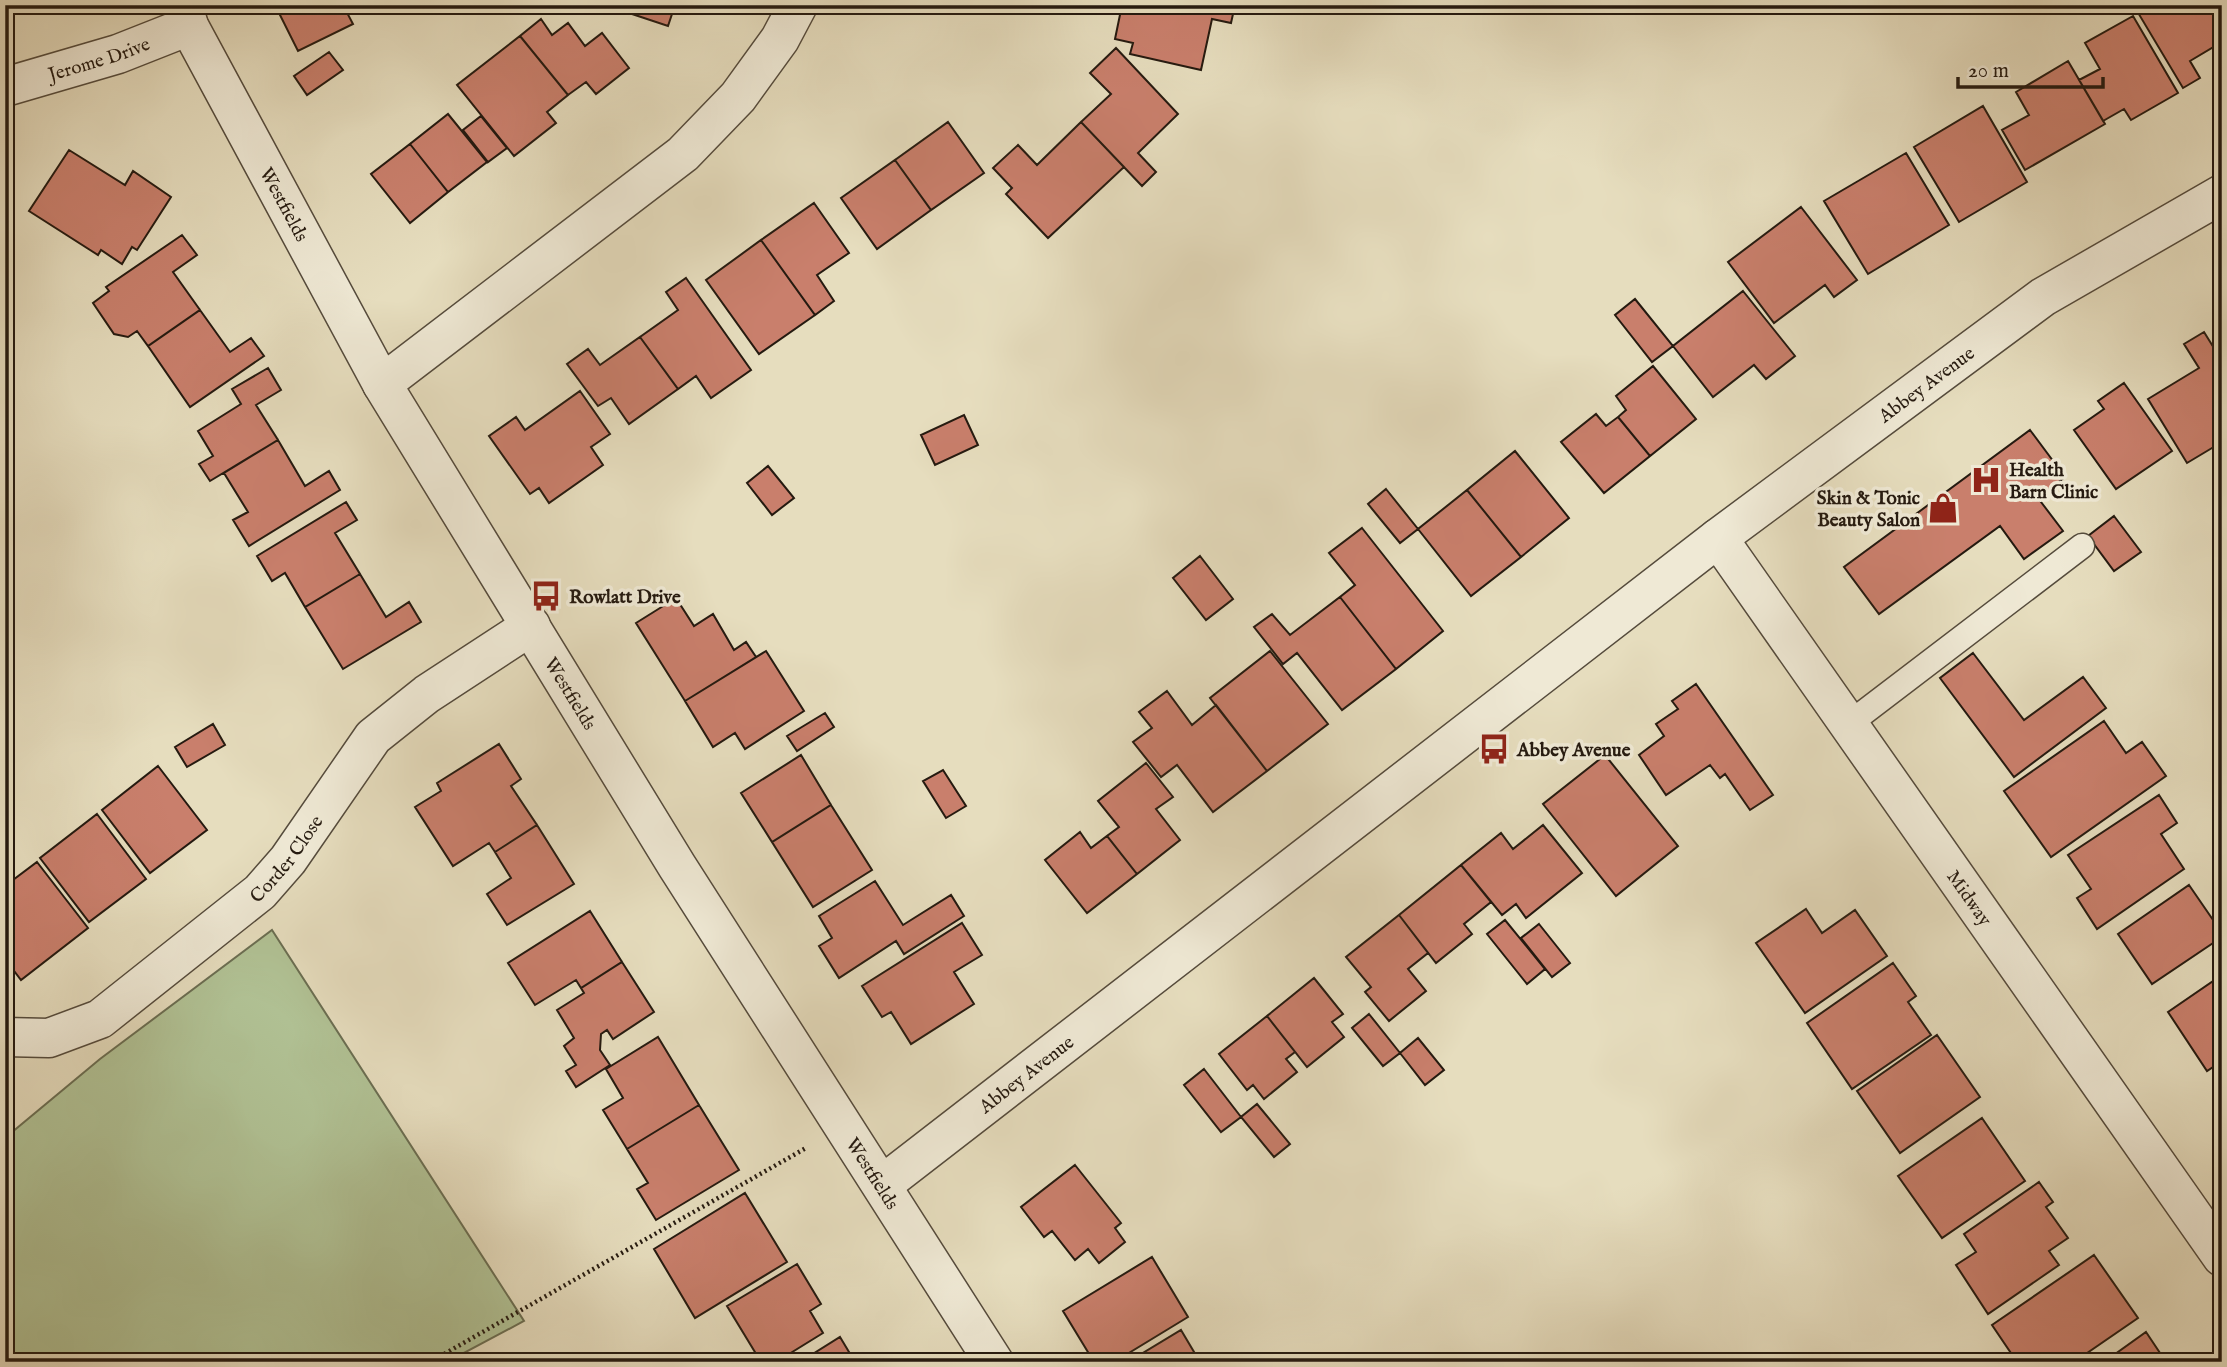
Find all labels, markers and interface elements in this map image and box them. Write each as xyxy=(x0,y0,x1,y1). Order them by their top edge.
street label: Jerome Drive xyxy=(44,33,154,88)
scale bar xyxy=(1958,46,2103,90)
text: 20 m xyxy=(1968,58,2009,85)
street label: Westfields xyxy=(253,164,313,246)
street label: Abbey Avenue xyxy=(1874,342,1980,429)
place label: Health Barn Clinic xyxy=(2009,459,2098,505)
hospital icon: Health Barn Clinic xyxy=(1969,463,2003,497)
place label: Skin & Tonic Beauty Salon xyxy=(1817,487,1920,533)
shop icon: Skin & Tonic Beauty Salon xyxy=(1926,491,1960,525)
bus stop icon: Rowlatt Drive xyxy=(529,579,563,613)
place label: Rowlatt Drive xyxy=(569,586,681,610)
street label: Westfields xyxy=(538,653,601,735)
bus stop icon: Abbey Avenue xyxy=(1477,732,1511,766)
place label: Abbey Avenue xyxy=(1516,739,1631,763)
street label: Corder Close xyxy=(246,811,329,909)
street label: Midway xyxy=(1941,866,1997,932)
street label: Abbey Avenue xyxy=(974,1031,1080,1120)
street label: Westfields xyxy=(840,1134,903,1215)

